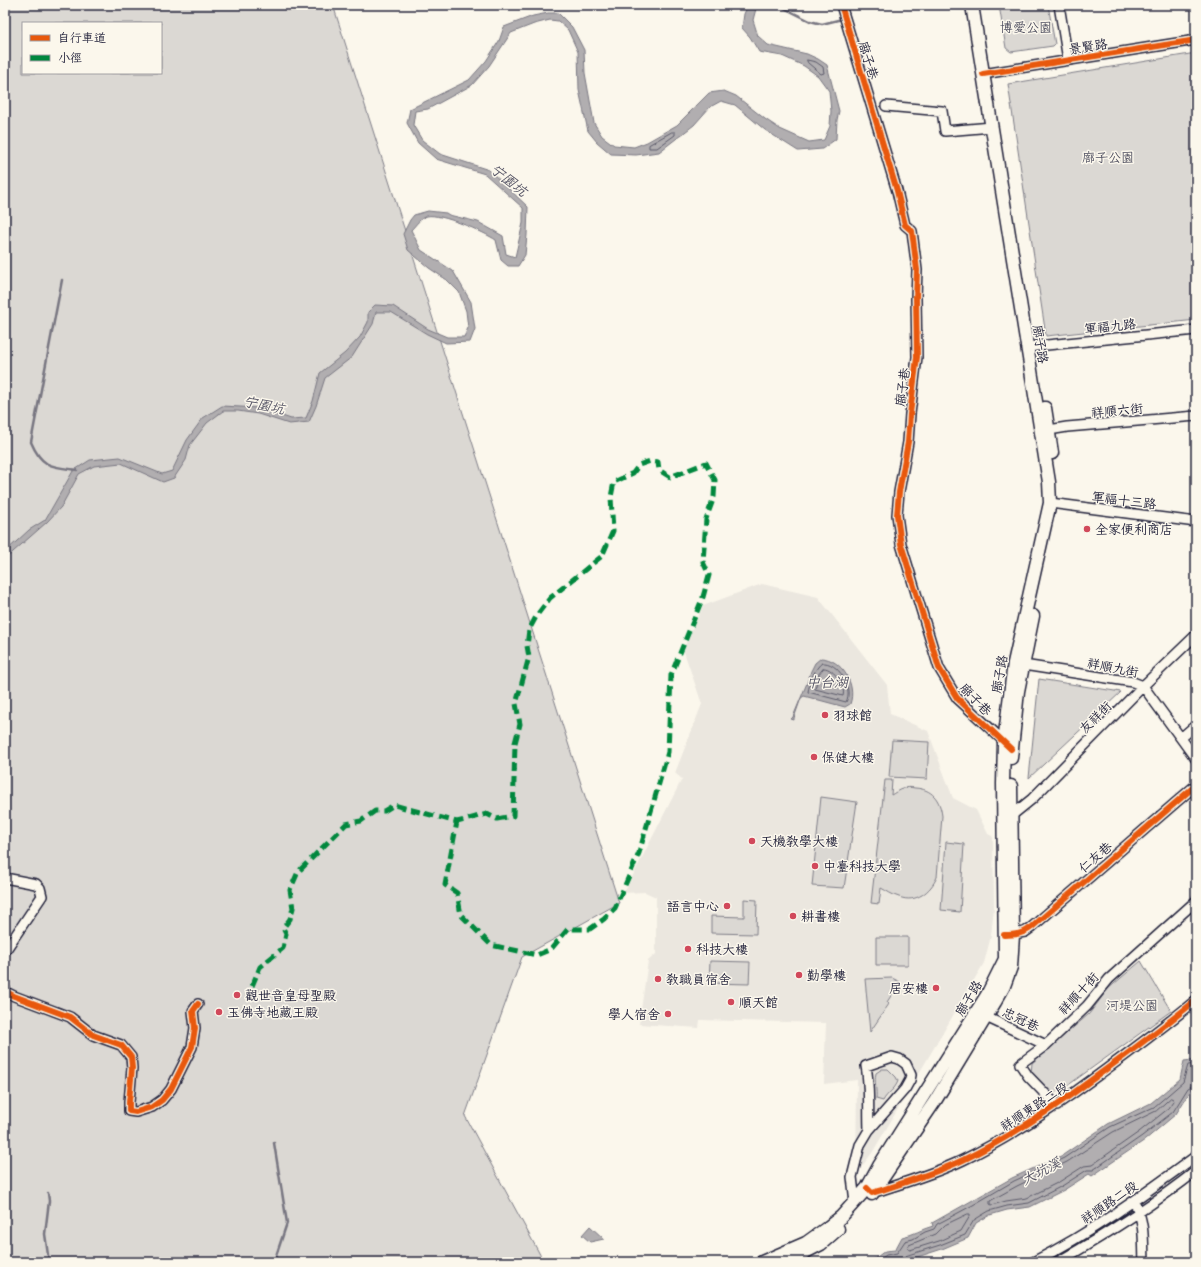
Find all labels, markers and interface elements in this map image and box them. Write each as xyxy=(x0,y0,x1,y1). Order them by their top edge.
park label: 博愛公園 xyxy=(1000,20,1052,35)
legend xyxy=(22,22,162,74)
text: 自行車道 xyxy=(58,31,106,45)
street label: 景賢路 xyxy=(1068,36,1109,57)
street label: 廍子巷 xyxy=(856,39,881,81)
text: 小徑 xyxy=(58,51,82,65)
park label: 廍子公園 xyxy=(1082,150,1134,165)
water label: 宁園坑 xyxy=(487,161,532,201)
street label: 軍福九路 xyxy=(1083,316,1137,337)
street label: 廍子路 xyxy=(1030,324,1051,365)
street label: 廍子巷 xyxy=(892,367,913,407)
water label: 宁園坑 xyxy=(242,393,288,419)
street label: 祥順六街 xyxy=(1090,401,1144,420)
street label: 軍福十三路 xyxy=(1091,489,1157,512)
place label: 全家便利商店 xyxy=(1095,522,1173,537)
marker: 全家便利商店 xyxy=(1082,524,1092,534)
street label: 廍子路 xyxy=(989,654,1010,695)
street label: 祥順九街 xyxy=(1086,655,1140,680)
water label: 中台湖 xyxy=(806,674,850,691)
street label: 廍子巷 xyxy=(957,680,995,719)
street label: 友祥街 xyxy=(1076,698,1114,736)
place label: 羽球館 xyxy=(833,708,872,723)
marker: 羽球館 xyxy=(820,710,830,720)
place label: 保健大樓 xyxy=(822,750,874,765)
marker: 保健大樓 xyxy=(809,752,819,762)
place label: 天機教學大樓 xyxy=(760,834,838,849)
marker: 天機教學大樓 xyxy=(747,836,757,846)
street label: 仁友巷 xyxy=(1076,839,1115,876)
place label: 中臺科技大學 xyxy=(823,859,901,874)
marker: 中臺科技大學 xyxy=(810,861,820,871)
place label: 語言中心 xyxy=(667,899,719,914)
marker: 語言中心 xyxy=(722,901,732,911)
place label: 耕書樓 xyxy=(801,909,840,924)
marker: 耕書樓 xyxy=(788,911,798,921)
place label: 科技大樓 xyxy=(696,942,748,957)
marker: 科技大樓 xyxy=(683,944,693,954)
place label: 勤學樓 xyxy=(807,968,846,983)
street label: 祥順十街 xyxy=(1055,969,1102,1017)
marker: 勤學樓 xyxy=(794,970,804,980)
place label: 教職員宿舍 xyxy=(666,972,731,987)
marker: 教職員宿舍 xyxy=(653,974,663,984)
street label: 廍子路 xyxy=(952,978,985,1019)
place label: 居安樓 xyxy=(889,981,928,996)
marker: 居安樓 xyxy=(931,983,941,993)
place label: 觀世音皇母聖殿 xyxy=(245,988,336,1003)
marker: 觀世音皇母聖殿 xyxy=(232,990,242,1000)
place label: 順天館 xyxy=(739,995,778,1010)
marker: 順天館 xyxy=(726,997,736,1007)
park label: 河堤公園 xyxy=(1106,998,1158,1013)
street label: 忠冠巷 xyxy=(1000,1004,1042,1034)
place label: 玉佛寺地藏王殿 xyxy=(227,1005,318,1020)
marker: 玉佛寺地藏王殿 xyxy=(214,1007,224,1017)
place label: 學人宿舍 xyxy=(608,1007,660,1022)
marker: 學人宿舍 xyxy=(663,1009,673,1019)
street label: 祥順東路二段 xyxy=(997,1079,1071,1134)
water label: 大坑溪 xyxy=(1019,1154,1065,1189)
street label: 祥順路二段 xyxy=(1078,1178,1140,1227)

